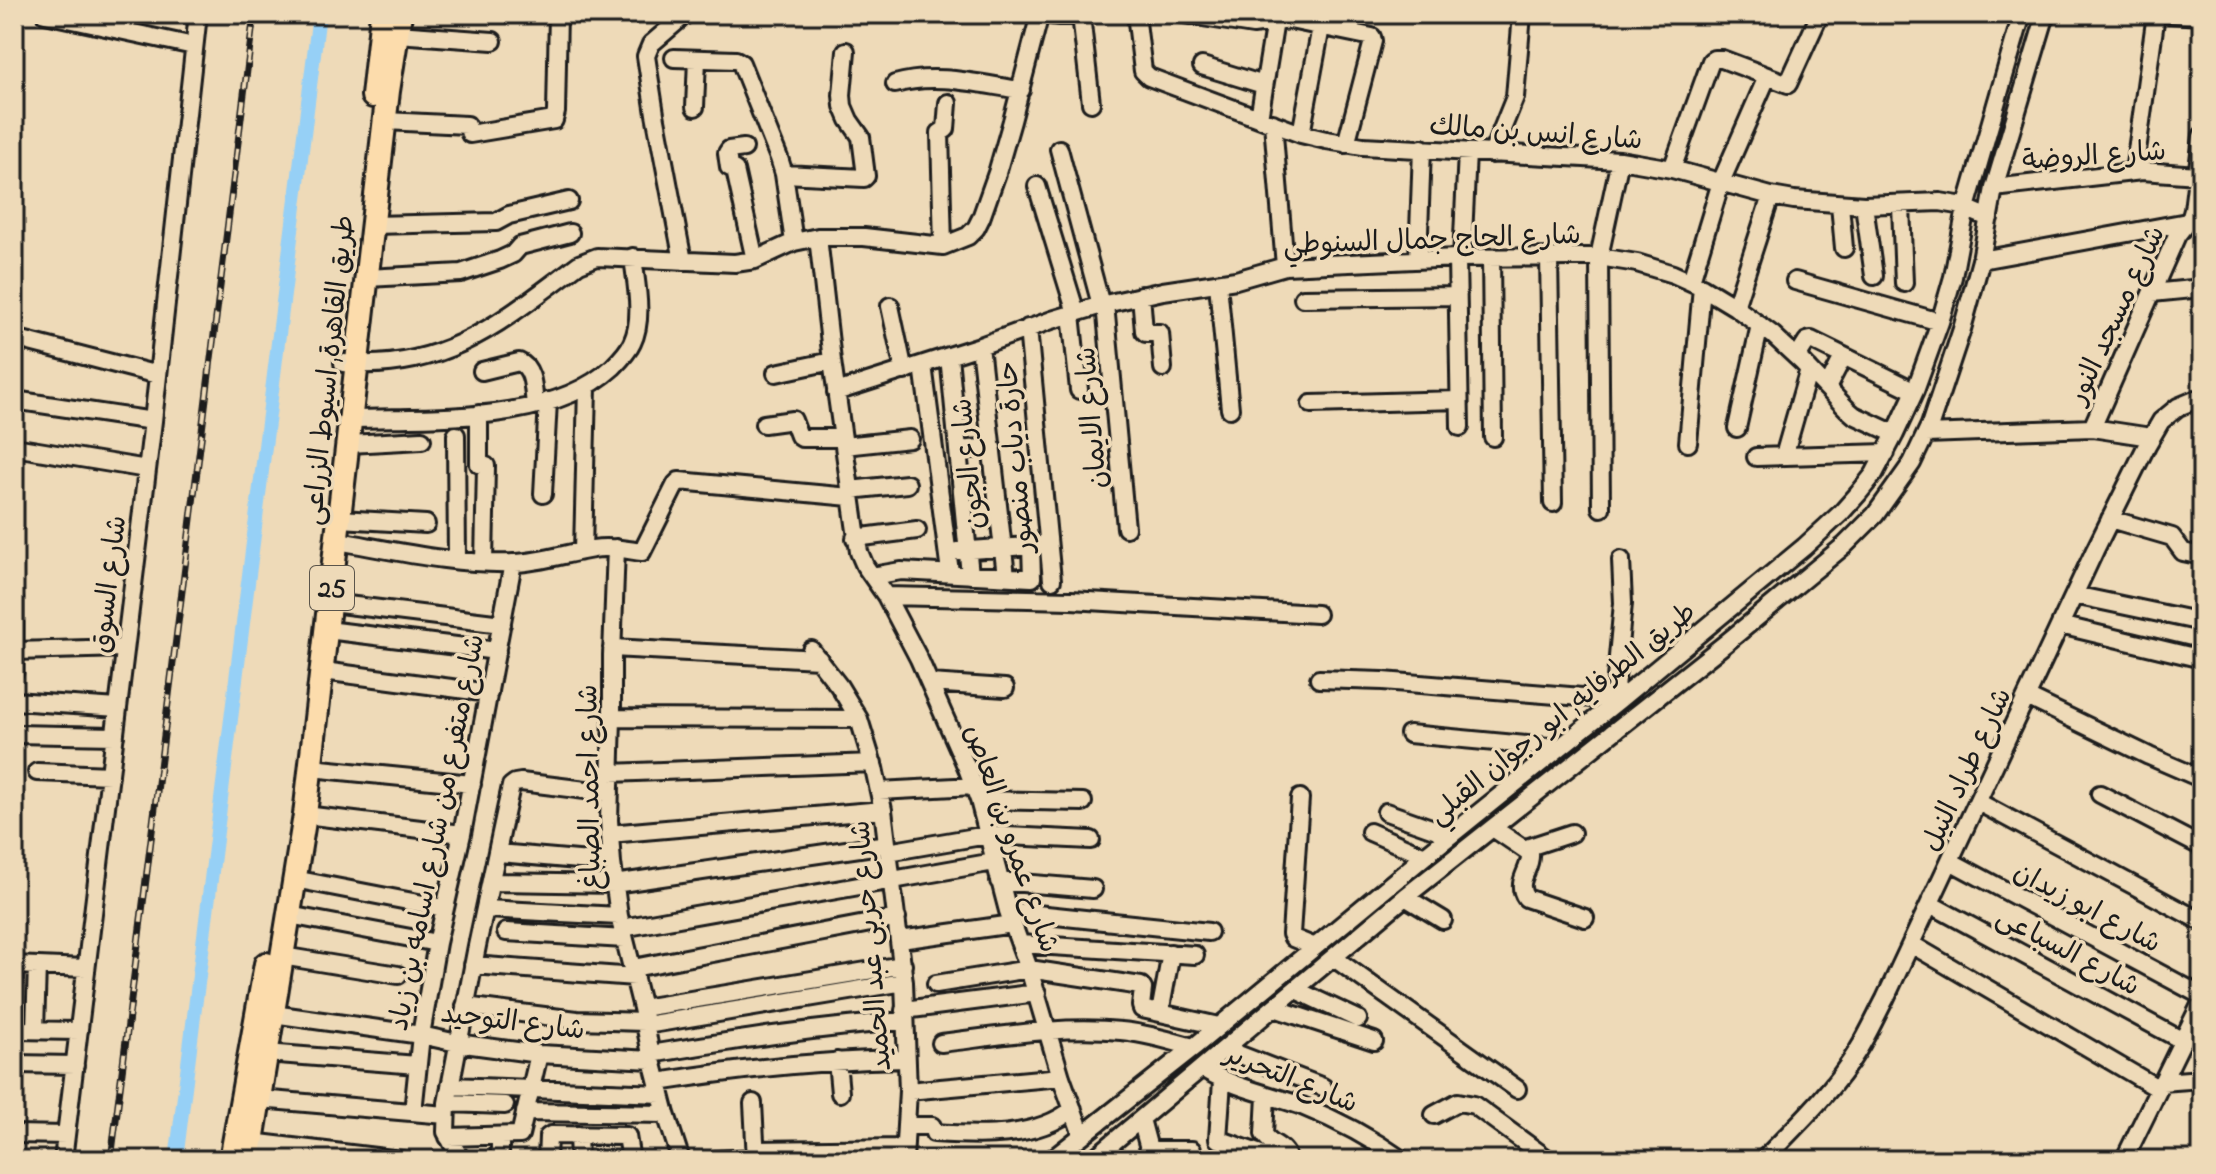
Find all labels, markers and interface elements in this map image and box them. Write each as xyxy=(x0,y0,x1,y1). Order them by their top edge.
street label: شارع انس بن مالك xyxy=(1428,107,1644,162)
street label: شارع الروضة xyxy=(2021,132,2168,183)
street label: طريق القاهرة, اسيوط الزراعى xyxy=(294,213,367,527)
street label: شارع الحاج جمال السنوطي xyxy=(1283,216,1582,268)
street label: شارع مسجد النور xyxy=(2058,220,2177,413)
street label: شارع الايمان xyxy=(1067,345,1120,490)
street label: حارة دياب منصور xyxy=(989,359,1046,556)
street label: شارع الجون xyxy=(943,396,998,531)
street label: شارع السوق xyxy=(82,513,139,656)
road number: 25 xyxy=(310,566,354,610)
street label: طريق الطرفايه, ابو رجوان القبلي xyxy=(1420,593,1707,837)
street label: شارع متفرع من شارع اسامه بن زياد xyxy=(380,631,497,1035)
street label: شارع طراد النيل xyxy=(1912,682,2024,859)
street label: شارع احمد الصباغ xyxy=(569,684,614,890)
street label: شارع عمرو بن العاص xyxy=(951,719,1068,959)
street label: شارع حربى عبد الحميد xyxy=(841,819,904,1073)
street label: شارع ابو زيدان xyxy=(2005,853,2167,965)
street label: شارع السباعى xyxy=(1988,898,2147,1008)
street label: شارع التوحيد xyxy=(438,994,587,1053)
street label: شارع التحرير xyxy=(1216,1034,1363,1126)

